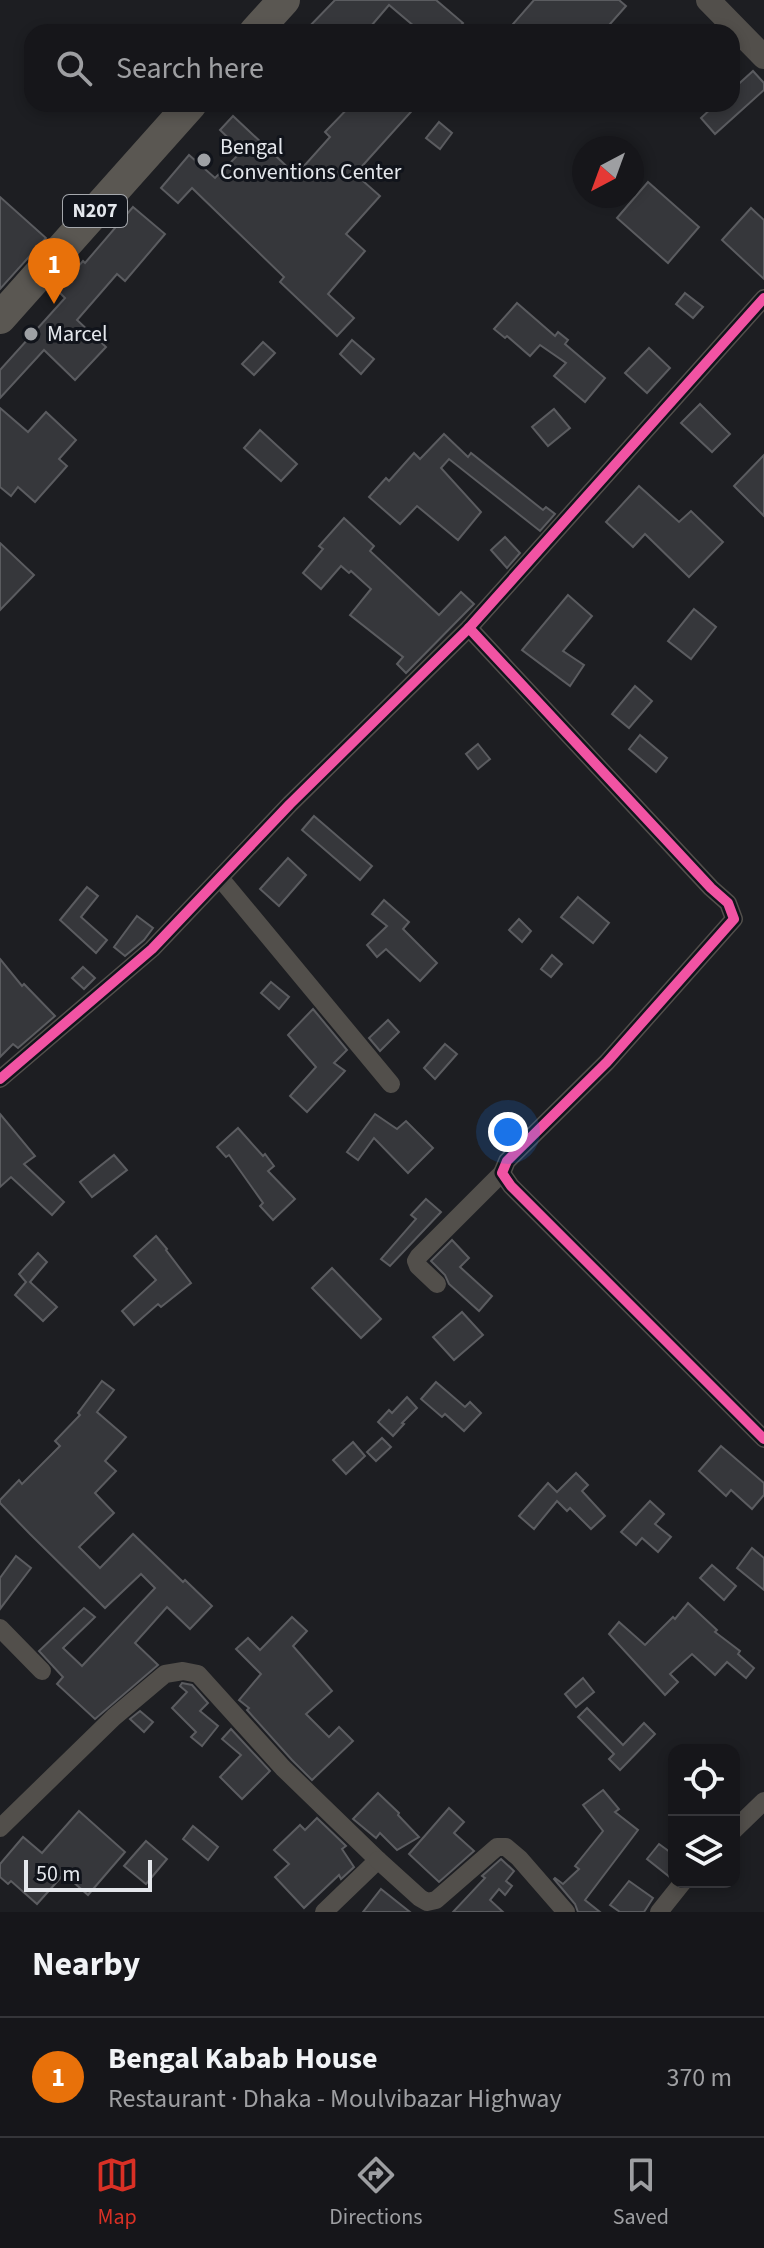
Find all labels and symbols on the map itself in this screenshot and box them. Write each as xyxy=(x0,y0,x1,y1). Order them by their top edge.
place label: Bengal Conventions Center xyxy=(220,131,402,188)
north arrow xyxy=(572,136,644,208)
marker: Bengal Conventions Center xyxy=(195,151,213,169)
road number: N207 xyxy=(63,195,127,227)
pin: 1 xyxy=(28,238,80,304)
place label: Marcel xyxy=(47,318,108,350)
marker: Marcel xyxy=(22,325,40,343)
your location xyxy=(488,1112,528,1152)
scale bar xyxy=(24,1856,152,1892)

